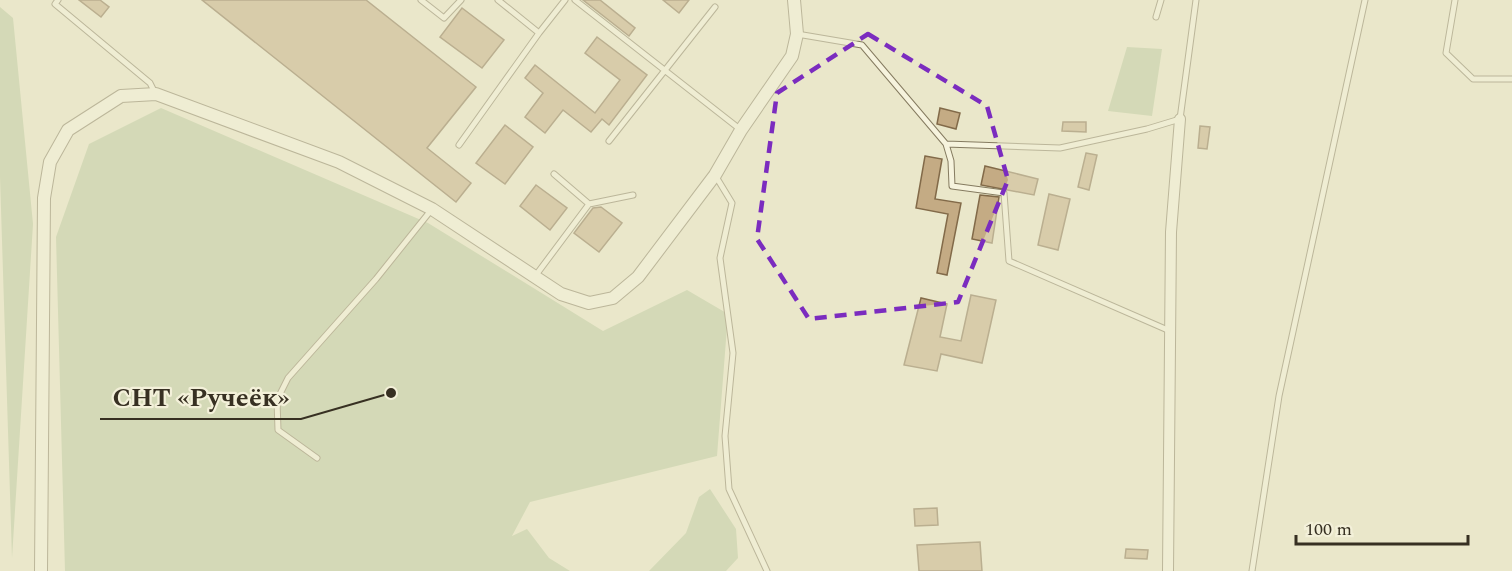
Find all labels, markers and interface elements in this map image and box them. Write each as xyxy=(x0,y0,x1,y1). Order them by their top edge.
callout: СНТ «Ручеёк» xyxy=(100,375,301,419)
text: СНТ «Ручеёк» xyxy=(112,378,290,418)
scale bar xyxy=(1296,508,1468,546)
text: 100 m xyxy=(1305,516,1352,543)

